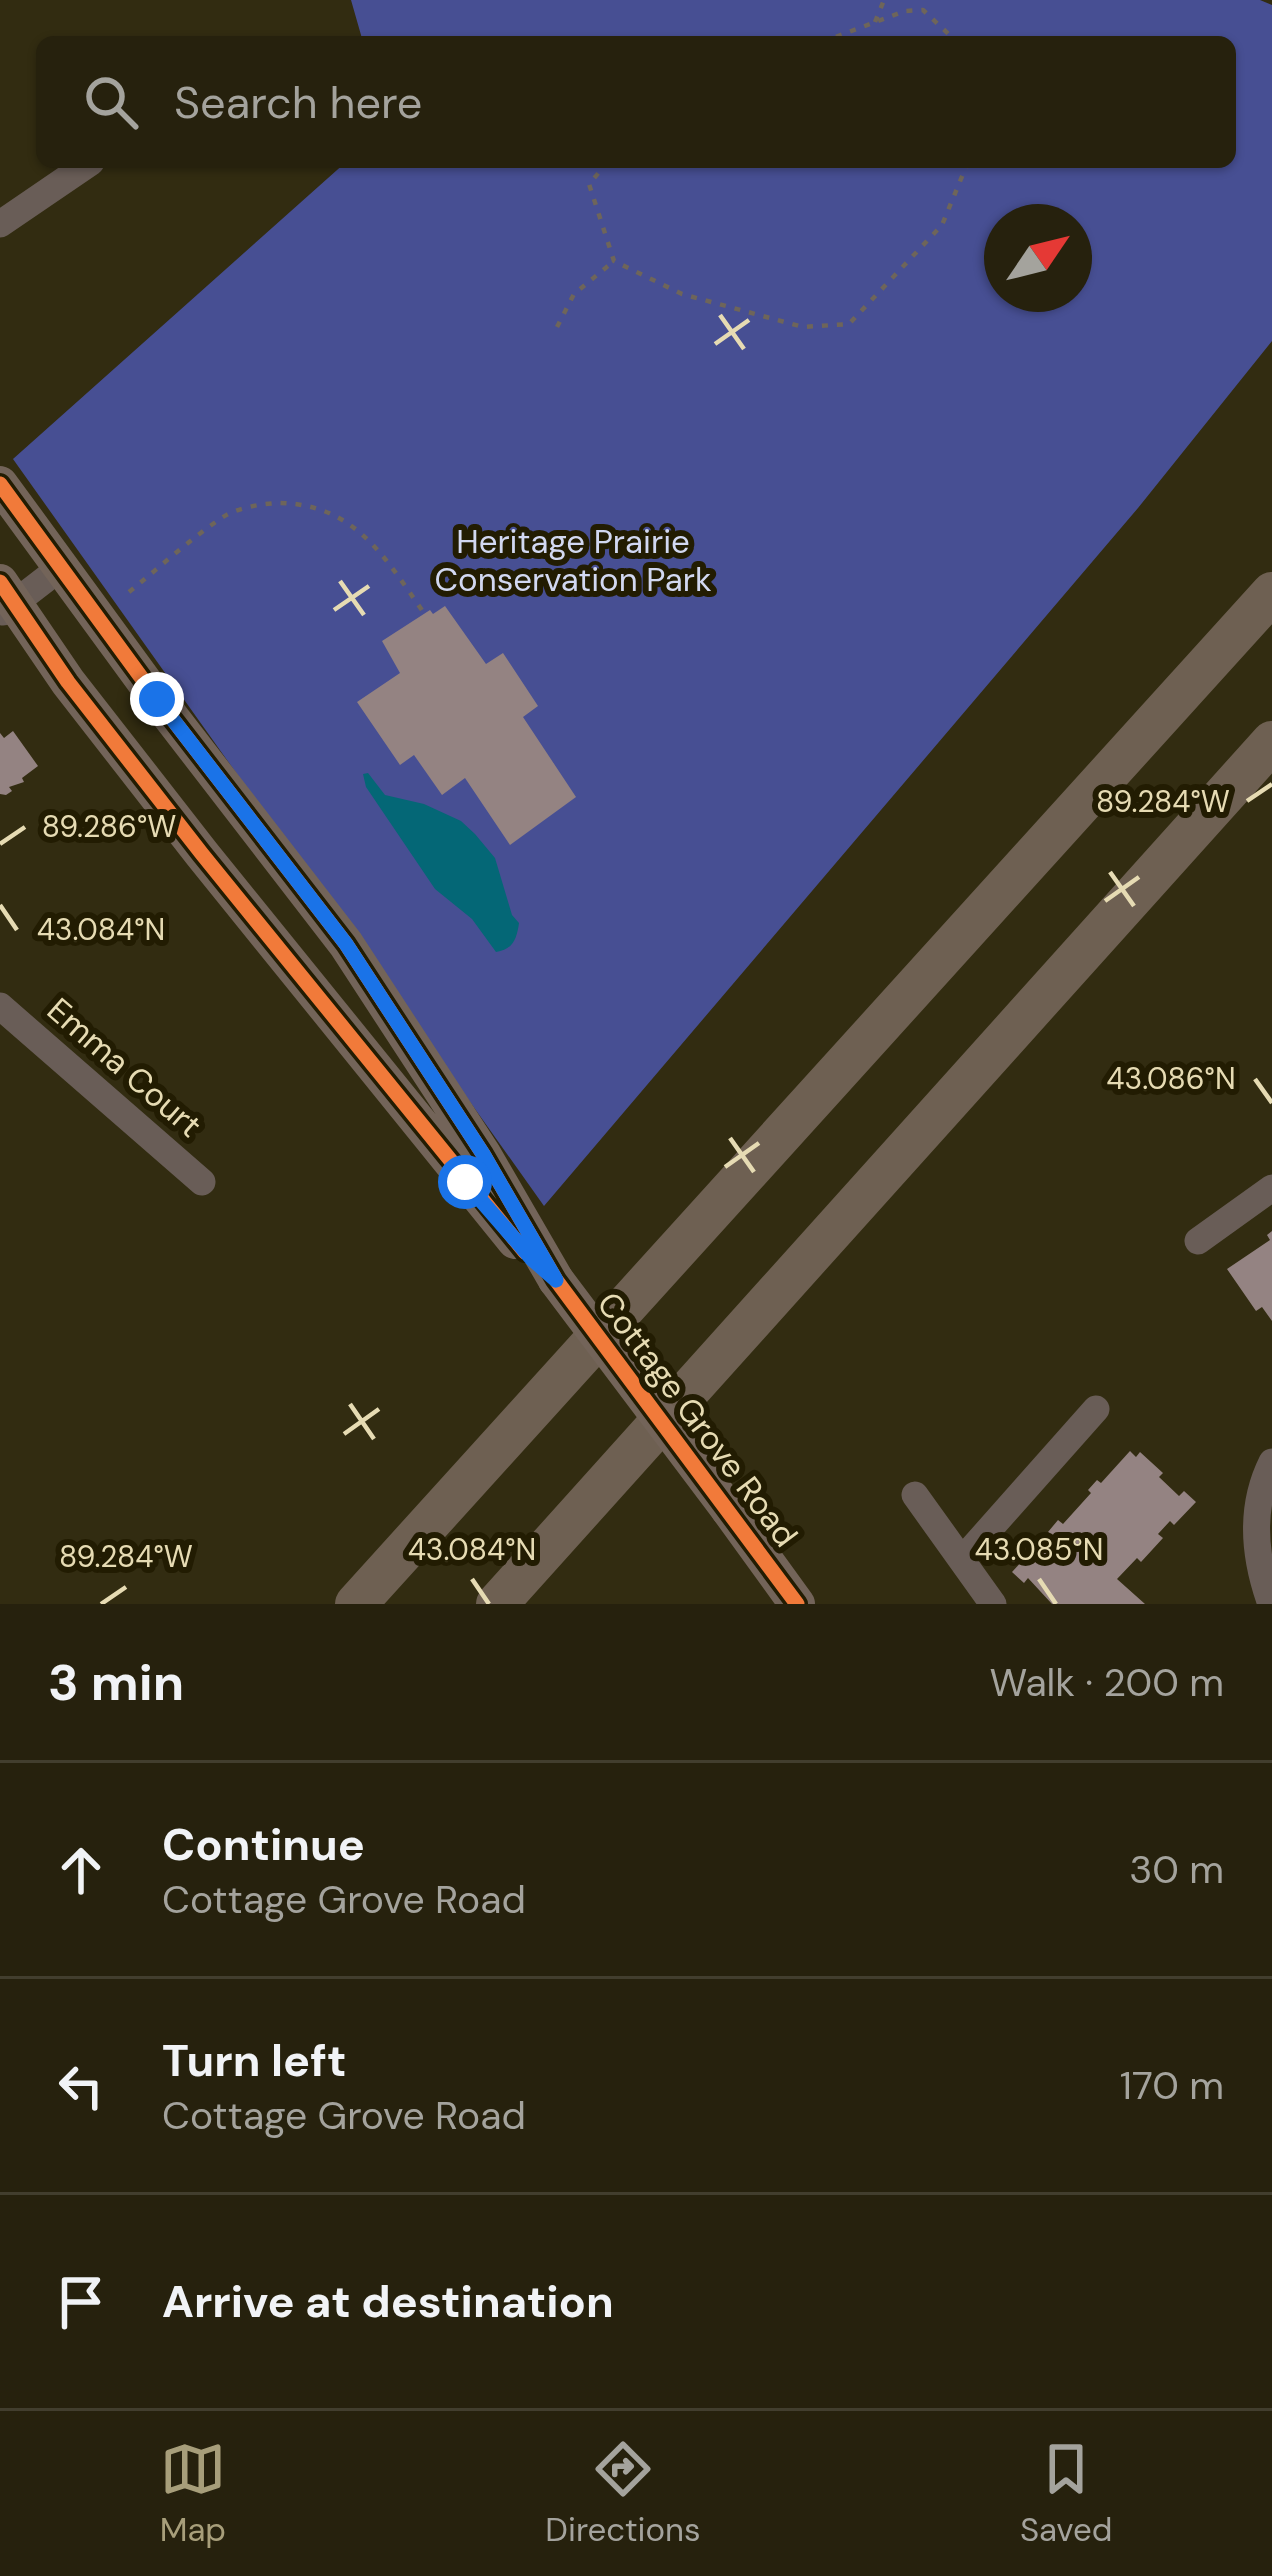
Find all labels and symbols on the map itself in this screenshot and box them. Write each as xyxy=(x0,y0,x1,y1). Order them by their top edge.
north arrow xyxy=(984,204,1092,312)
park label: Heritage Prairie Conservation Park xyxy=(434,520,712,601)
route end xyxy=(130,672,184,726)
text: 89.284°W xyxy=(1096,782,1230,821)
text: 89.286°W xyxy=(42,807,176,846)
text: 43.084°N xyxy=(37,910,165,949)
street label: Emma Court xyxy=(38,988,211,1146)
text: 43.086°N xyxy=(1106,1059,1236,1098)
route start xyxy=(438,1155,492,1209)
street label: Cottage Grove Road xyxy=(588,1283,807,1555)
text: 43.084°N xyxy=(408,1530,536,1569)
text: 43.085°N xyxy=(975,1530,1103,1569)
text: 89.284°W xyxy=(59,1537,193,1576)

